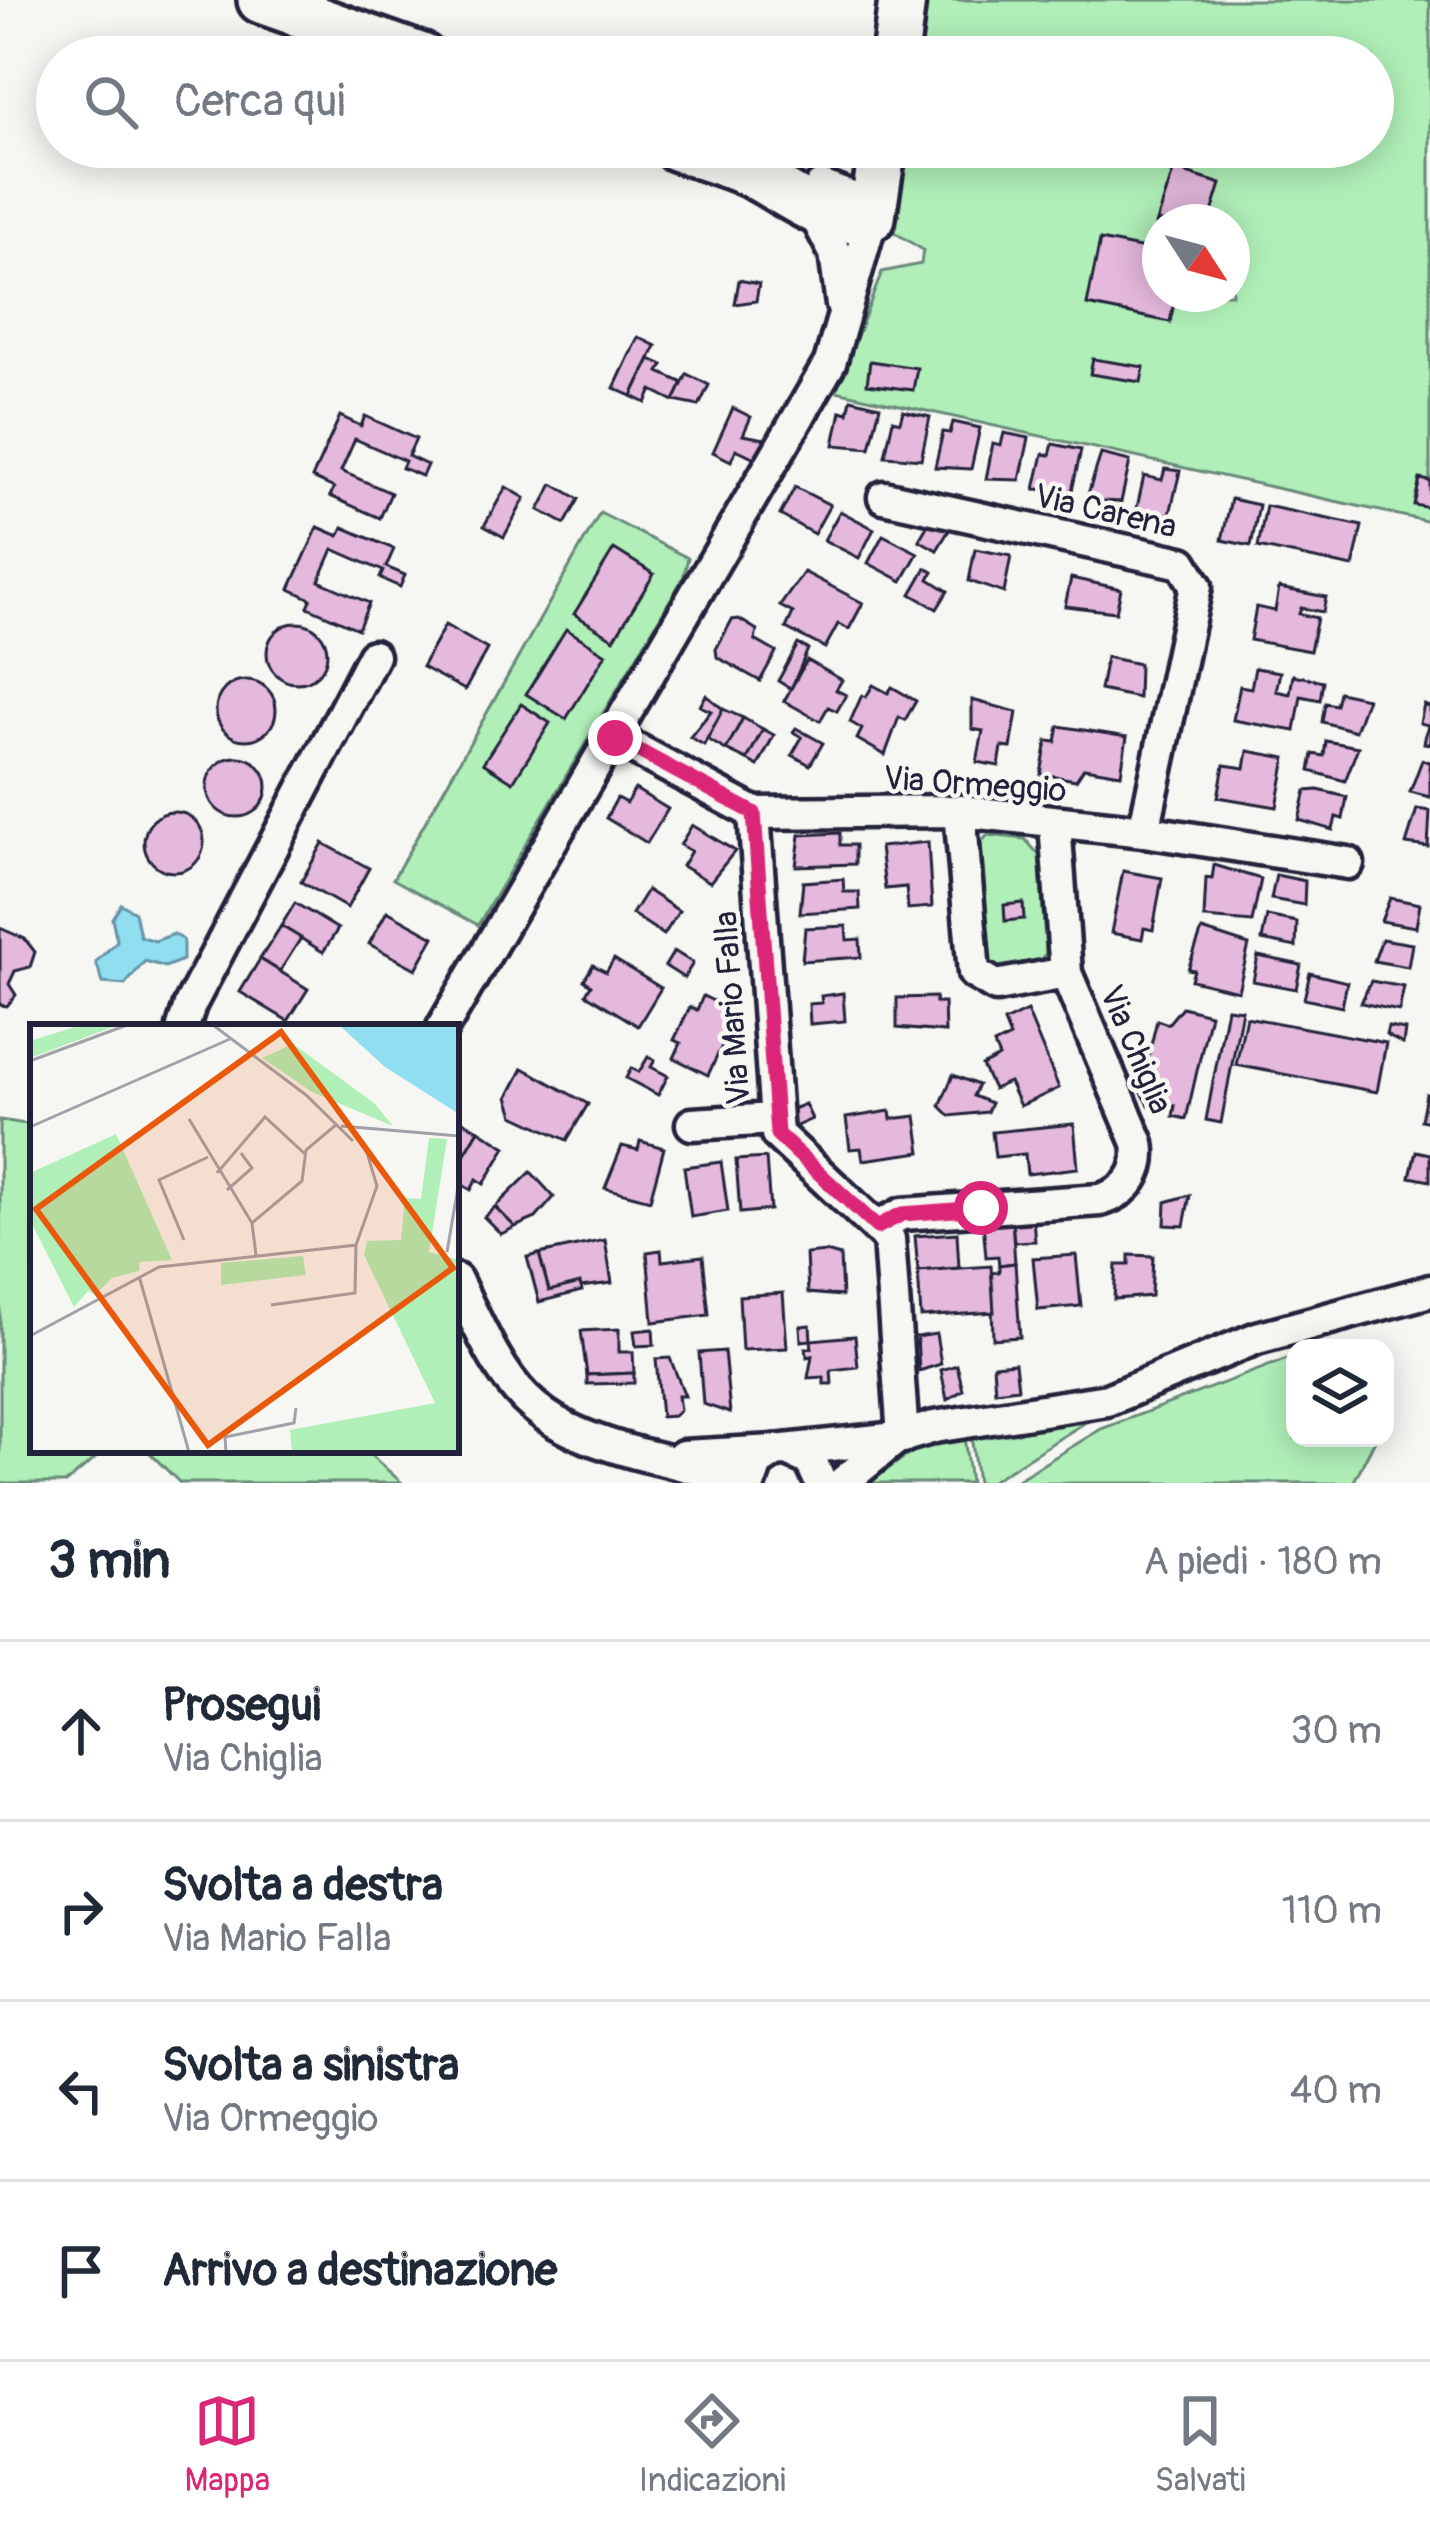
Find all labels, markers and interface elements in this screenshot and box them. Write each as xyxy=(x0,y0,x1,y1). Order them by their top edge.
search box xyxy=(36,36,1394,168)
icon: search xyxy=(78,69,144,135)
text: Cerca qui xyxy=(174,74,345,130)
north arrow xyxy=(1142,204,1250,312)
street label: Via Carena xyxy=(1031,475,1181,548)
route end xyxy=(588,711,642,765)
street label: Via Ormeggio xyxy=(882,758,1068,811)
street label: Via Mario Falla xyxy=(705,910,760,1106)
street label: Via Chiglia xyxy=(1090,979,1181,1120)
inset map xyxy=(30,1024,459,1453)
route start xyxy=(954,1181,1008,1235)
map controls xyxy=(1286,1339,1394,1447)
button: layers xyxy=(1286,1339,1394,1447)
text: 3 min xyxy=(48,1529,170,1593)
text: A piedi · 180 m xyxy=(1143,1537,1382,1586)
text: Prosegui xyxy=(162,1678,321,1734)
icon: ahead xyxy=(48,1698,114,1764)
text: 30 m xyxy=(1291,1706,1382,1755)
text: Via Chiglia xyxy=(162,1734,323,1783)
text: Svolta a destra xyxy=(162,1858,443,1914)
icon: right xyxy=(48,1878,114,1944)
text: 110 m xyxy=(1282,1886,1382,1935)
text: Via Mario Falla xyxy=(162,1914,391,1963)
text: Svolta a sinistra xyxy=(162,2038,459,2094)
icon: left xyxy=(48,2058,114,2124)
text: 40 m xyxy=(1290,2066,1382,2115)
text: Via Ormeggio xyxy=(162,2094,379,2143)
icon: arrive xyxy=(48,2238,114,2304)
text: Arrivo a destinazione xyxy=(162,2243,557,2299)
tab: Mappa xyxy=(184,2388,270,2501)
tab: Indicazioni xyxy=(639,2388,786,2501)
tab: Salvati xyxy=(1155,2388,1246,2501)

